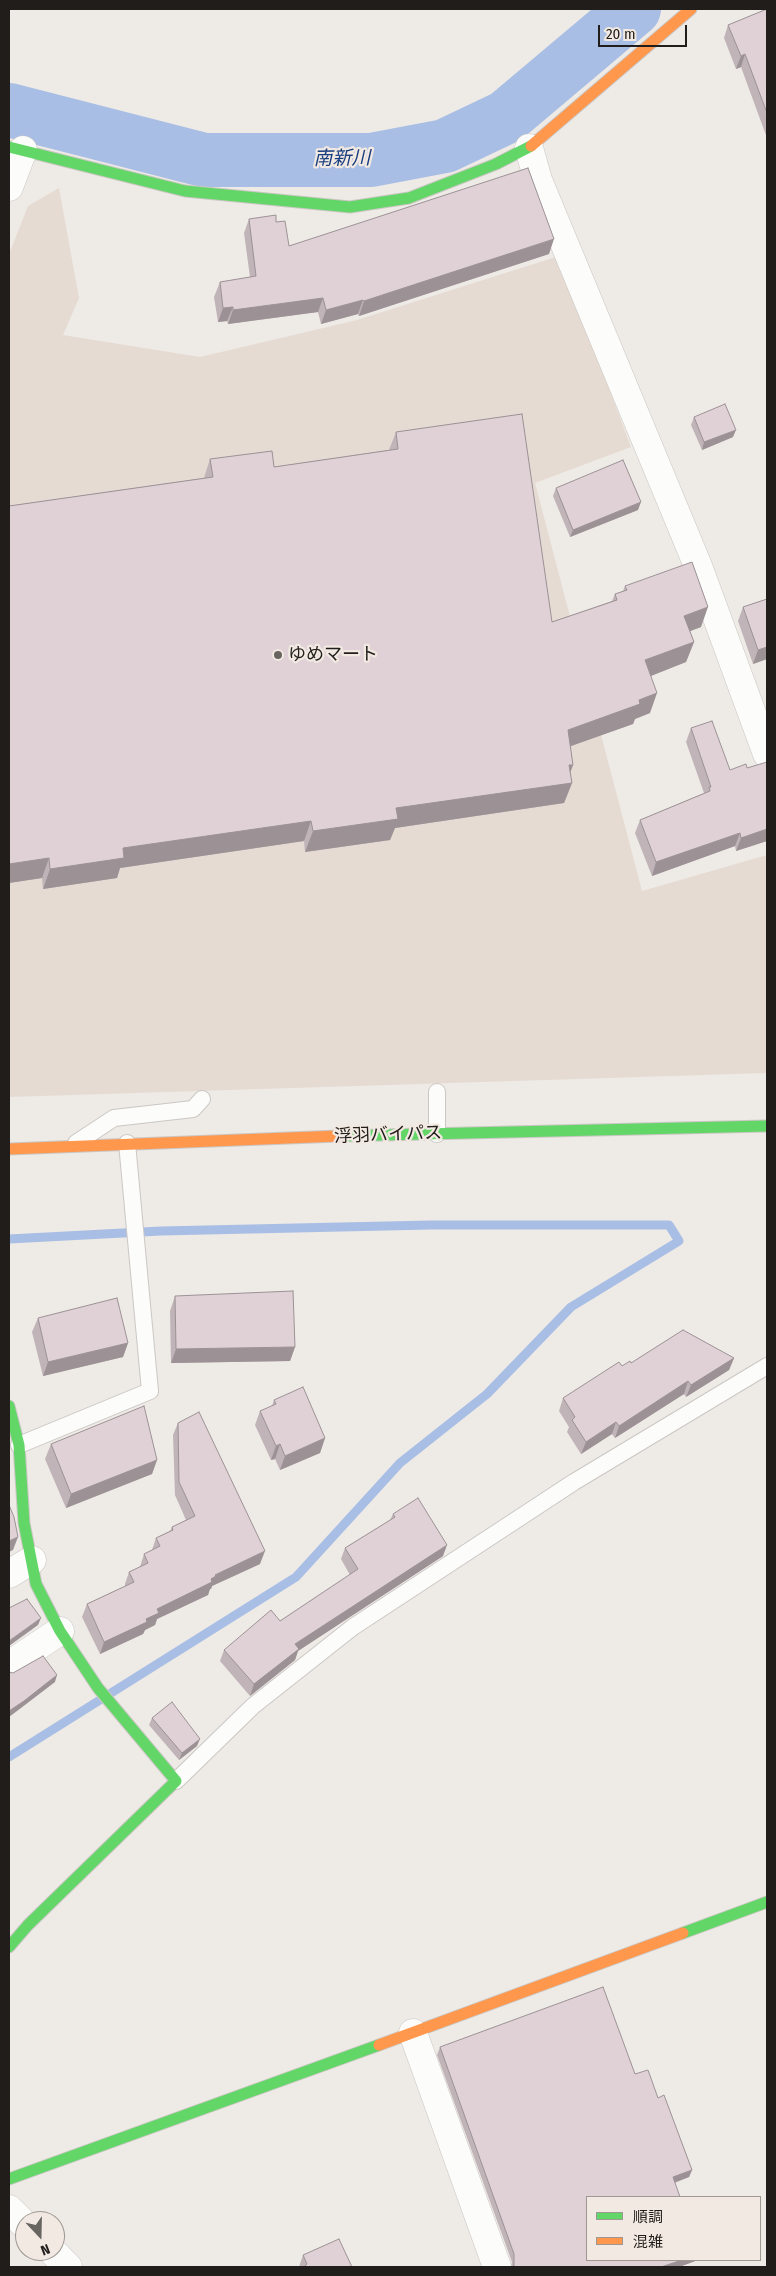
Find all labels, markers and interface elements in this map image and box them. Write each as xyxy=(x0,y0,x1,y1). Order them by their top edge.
scale bar xyxy=(601,15,690,47)
text: 20 m xyxy=(606,25,636,43)
water label: 南新川 xyxy=(313,147,371,171)
place label: ゆめマート xyxy=(288,644,378,666)
marker: ゆめマート xyxy=(272,649,284,661)
street label: 浮羽バイパス xyxy=(334,1122,442,1148)
legend xyxy=(586,2196,761,2261)
text: 順調 xyxy=(633,2208,663,2226)
north arrow xyxy=(15,2211,65,2261)
text: 混雑 xyxy=(633,2233,663,2251)
text: N xyxy=(38,2240,52,2259)

